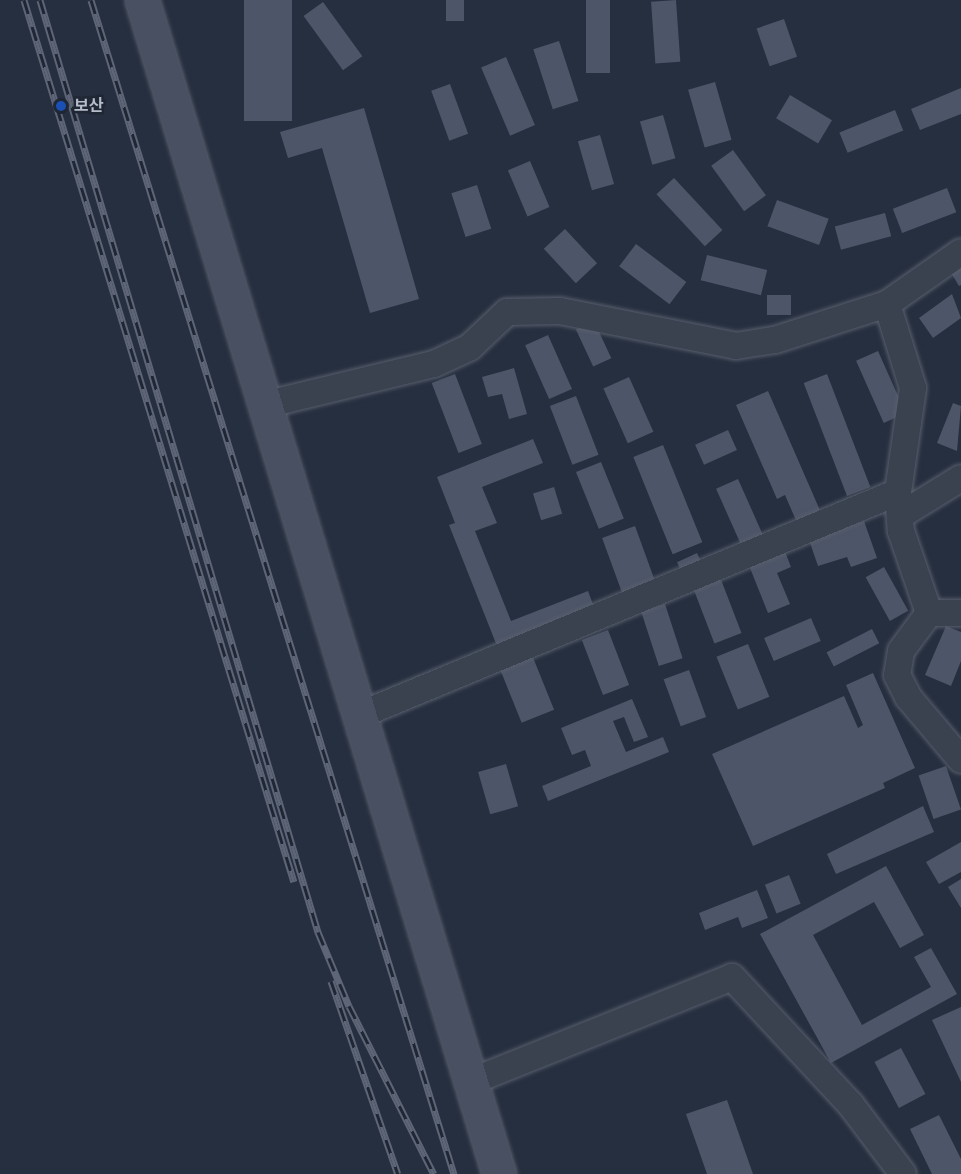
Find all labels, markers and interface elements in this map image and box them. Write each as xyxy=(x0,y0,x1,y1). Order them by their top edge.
place label: 보산 xyxy=(74,96,103,116)
marker: 보산 xyxy=(52,97,70,115)

